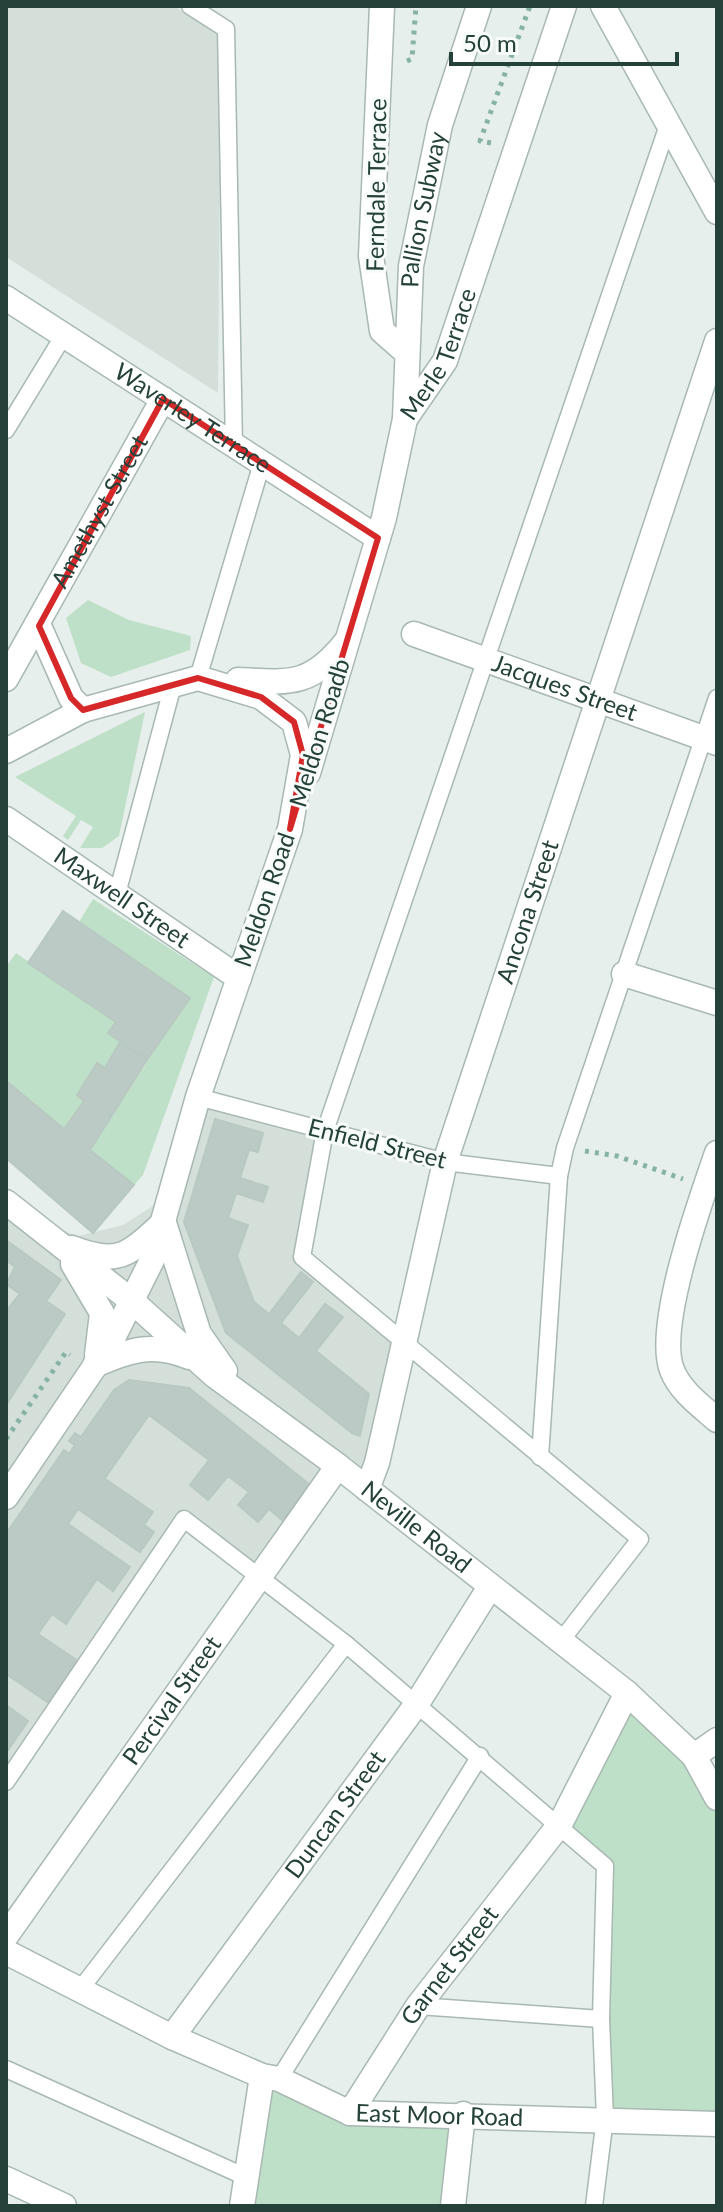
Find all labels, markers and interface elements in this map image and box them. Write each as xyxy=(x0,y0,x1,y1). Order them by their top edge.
scale bar xyxy=(451,16,677,66)
text: 50 m xyxy=(463,28,517,57)
street label: Ferndale Terrace xyxy=(359,98,392,272)
street label: Pallion Subway xyxy=(394,128,451,288)
street label: Merle Terrace xyxy=(393,284,481,425)
street label: Waverley Terrace xyxy=(109,356,277,478)
street label: Amethyst Street xyxy=(44,429,153,592)
street label: Jacques Street xyxy=(489,647,642,726)
street label: Meldon Roadb xyxy=(282,655,355,810)
street label: Meldon Road xyxy=(227,829,300,970)
street label: Ancona Street xyxy=(489,836,564,987)
street label: Maxwell Street xyxy=(49,840,196,953)
street label: Enfield Street xyxy=(305,1111,450,1174)
street label: Neville Road xyxy=(356,1474,478,1578)
street label: Percival Street xyxy=(116,1630,227,1770)
street label: Duncan Street xyxy=(278,1744,391,1883)
street label: Garnet Street xyxy=(394,1899,504,2030)
street label: East Moor Road xyxy=(355,2097,524,2131)

